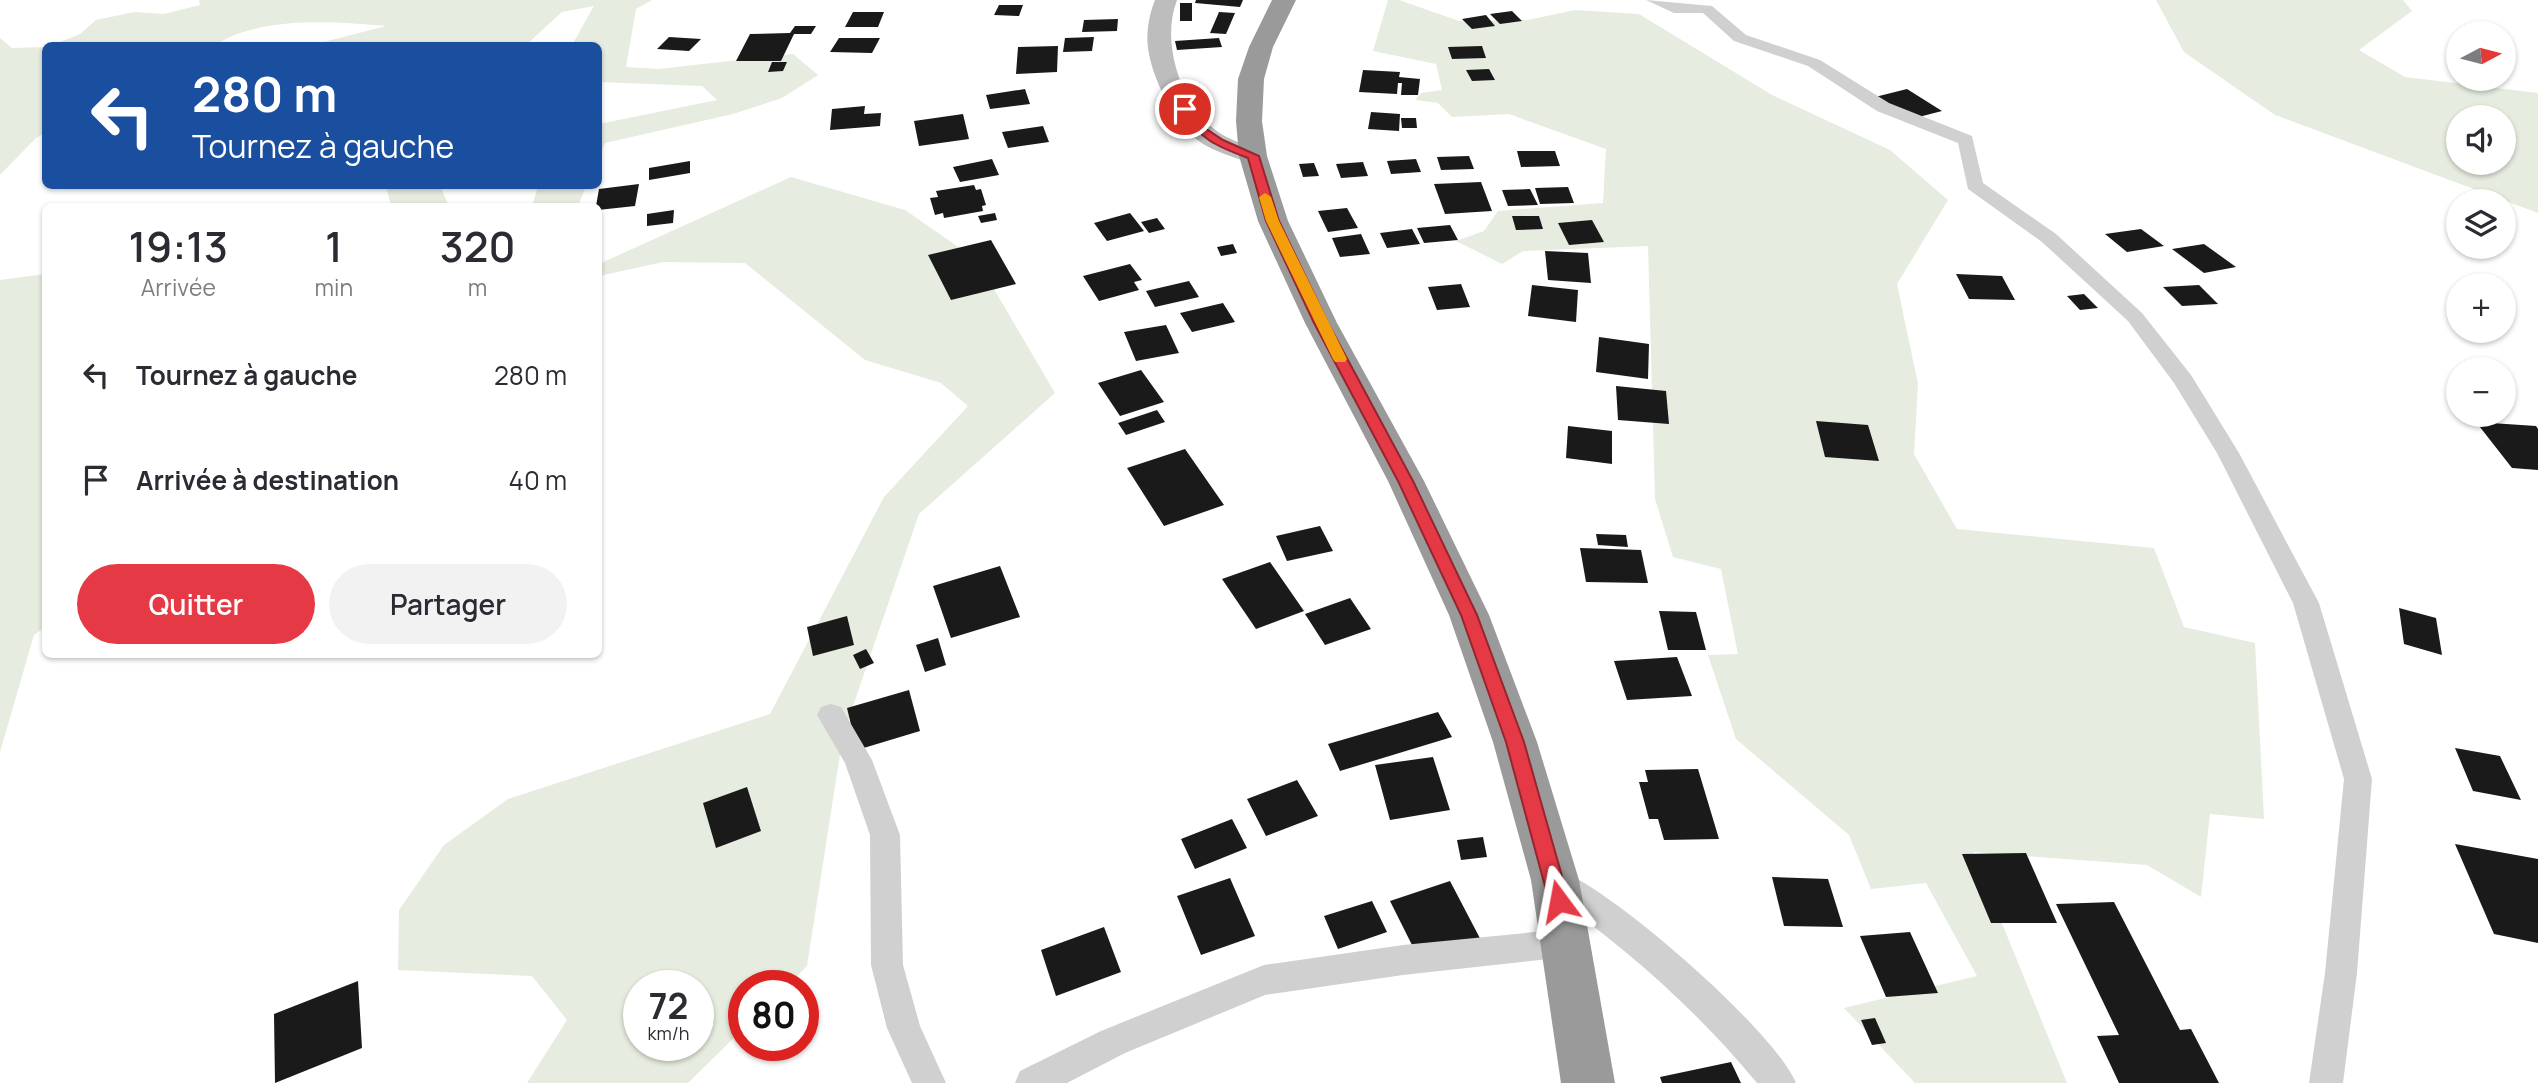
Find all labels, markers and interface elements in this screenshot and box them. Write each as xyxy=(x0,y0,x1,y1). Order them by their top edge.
north arrow xyxy=(2446,21,2516,91)
map controls xyxy=(2446,21,2516,427)
text: 280 m xyxy=(192,60,337,127)
icon: left xyxy=(77,70,168,161)
pin xyxy=(1155,79,1215,139)
icon: arrive xyxy=(1166,90,1204,128)
button: sound xyxy=(2446,105,2516,175)
text: Tournez à gauche xyxy=(192,124,454,168)
button: layers xyxy=(2446,189,2516,259)
text: 19:13 xyxy=(129,217,228,275)
text: 1 xyxy=(325,217,343,275)
text: 320 xyxy=(440,217,515,275)
text: Arrivée xyxy=(141,271,216,303)
text: min xyxy=(315,271,353,303)
text: m xyxy=(468,271,487,303)
button: + xyxy=(2446,273,2516,343)
icon: left xyxy=(77,356,115,394)
text: Tournez à gauche xyxy=(136,357,357,393)
text: 280 m xyxy=(494,357,567,393)
button: − xyxy=(2446,357,2516,427)
icon: arrive xyxy=(77,461,115,499)
text: Arrivée à destination xyxy=(136,462,399,498)
text: 40 m xyxy=(509,462,567,498)
button: Quitter xyxy=(77,564,315,644)
button: Partager xyxy=(329,564,567,644)
position arrow xyxy=(1522,864,1596,938)
speed limit sign: 80 xyxy=(728,970,819,1061)
text: 72 xyxy=(649,982,688,1030)
text: km/h xyxy=(648,1021,689,1045)

